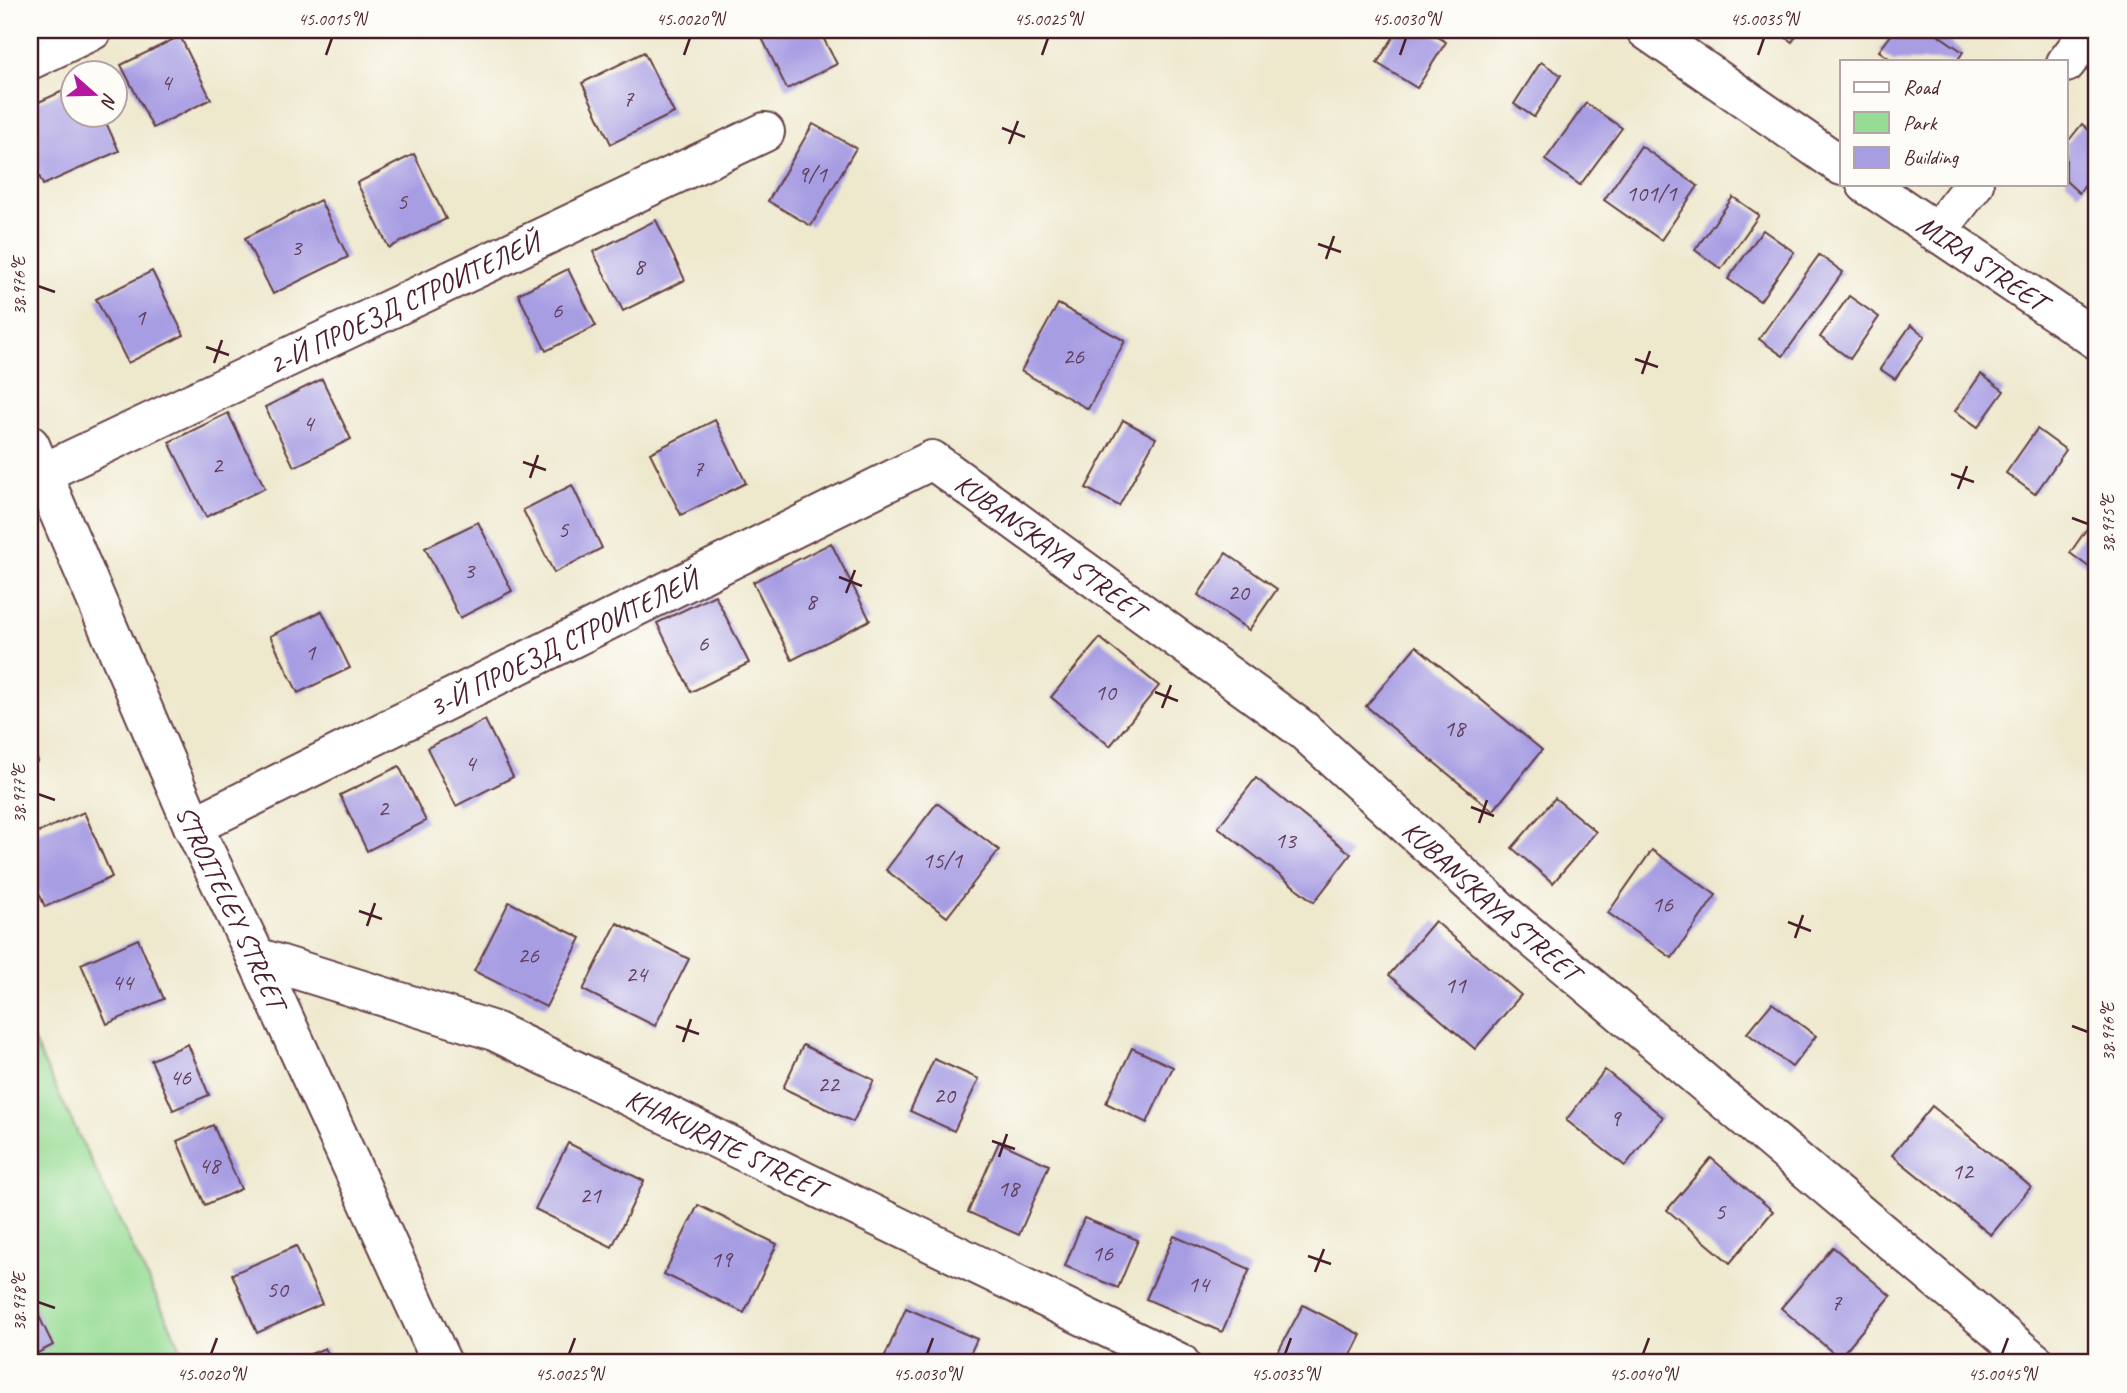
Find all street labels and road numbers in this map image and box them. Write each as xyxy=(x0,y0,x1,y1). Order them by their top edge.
street label: MIRA STREET xyxy=(1911,206,2059,322)
street label: 2-Й ПРОЕЗД СТРОИТЕЛЕЙ xyxy=(263,222,549,382)
street label: KUBANSKAYA STREET xyxy=(949,465,1157,630)
street label: 3-Й ПРОЕЗД СТРОИТЕЛЕЙ xyxy=(423,559,707,724)
street label: STROITELEY STREET xyxy=(169,800,297,1020)
street label: KUBANSKAYA STREET xyxy=(1396,812,1593,993)
street label: KHAKURATE STREET xyxy=(620,1080,836,1209)

